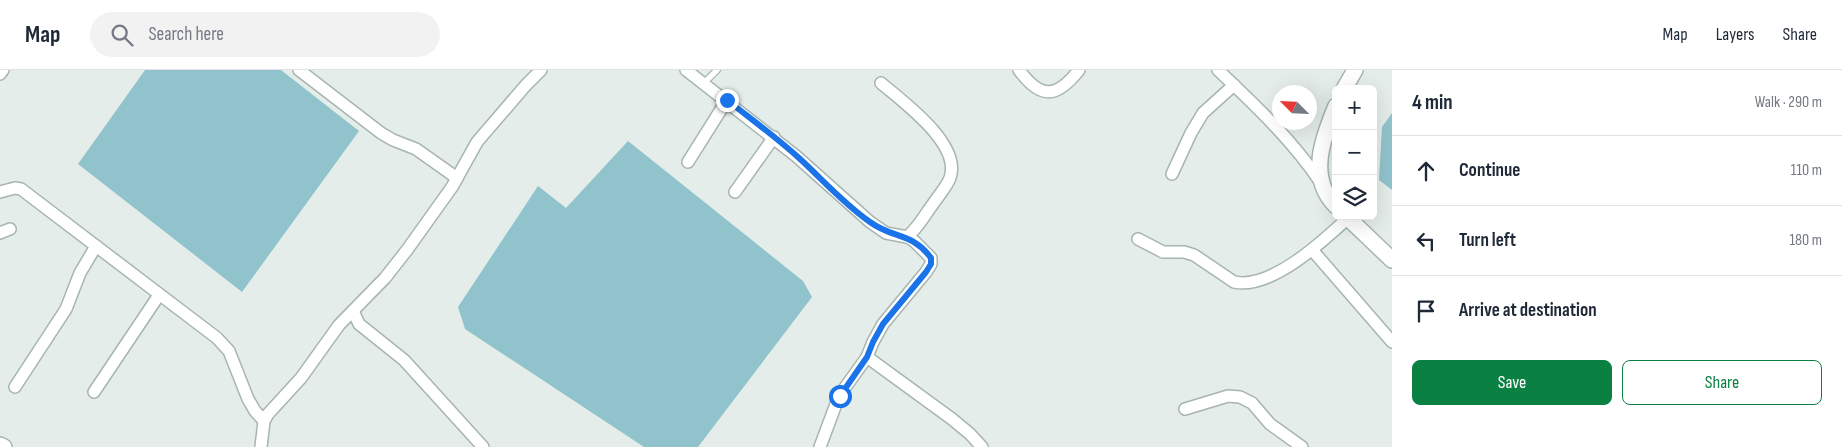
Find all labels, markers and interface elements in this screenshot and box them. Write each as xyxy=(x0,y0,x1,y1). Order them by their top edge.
search box xyxy=(90,12,440,57)
text: Map xyxy=(25,20,60,49)
icon: search xyxy=(108,21,136,49)
text: Search here xyxy=(148,23,224,46)
text: Map xyxy=(1663,24,1688,45)
text: Layers xyxy=(1716,24,1755,45)
text: Share xyxy=(1783,24,1817,45)
north arrow xyxy=(1272,85,1317,130)
map controls xyxy=(1332,85,1377,220)
button: + xyxy=(1332,85,1377,130)
route end xyxy=(716,89,739,112)
text: 4 min xyxy=(1412,90,1453,115)
text: Walk · 290 m xyxy=(1755,93,1822,112)
button: − xyxy=(1332,130,1377,175)
icon: ahead xyxy=(1412,157,1440,185)
text: Continue xyxy=(1459,159,1520,182)
text: 110 m xyxy=(1791,161,1822,180)
button: layers xyxy=(1332,175,1377,220)
icon: left xyxy=(1412,227,1440,255)
text: Turn left xyxy=(1459,229,1516,252)
text: 180 m xyxy=(1789,231,1822,250)
icon: arrive xyxy=(1412,297,1440,325)
text: Arrive at destination xyxy=(1459,299,1597,322)
button: Save xyxy=(1412,360,1612,405)
button: Share xyxy=(1622,360,1822,405)
route start xyxy=(829,385,852,408)

